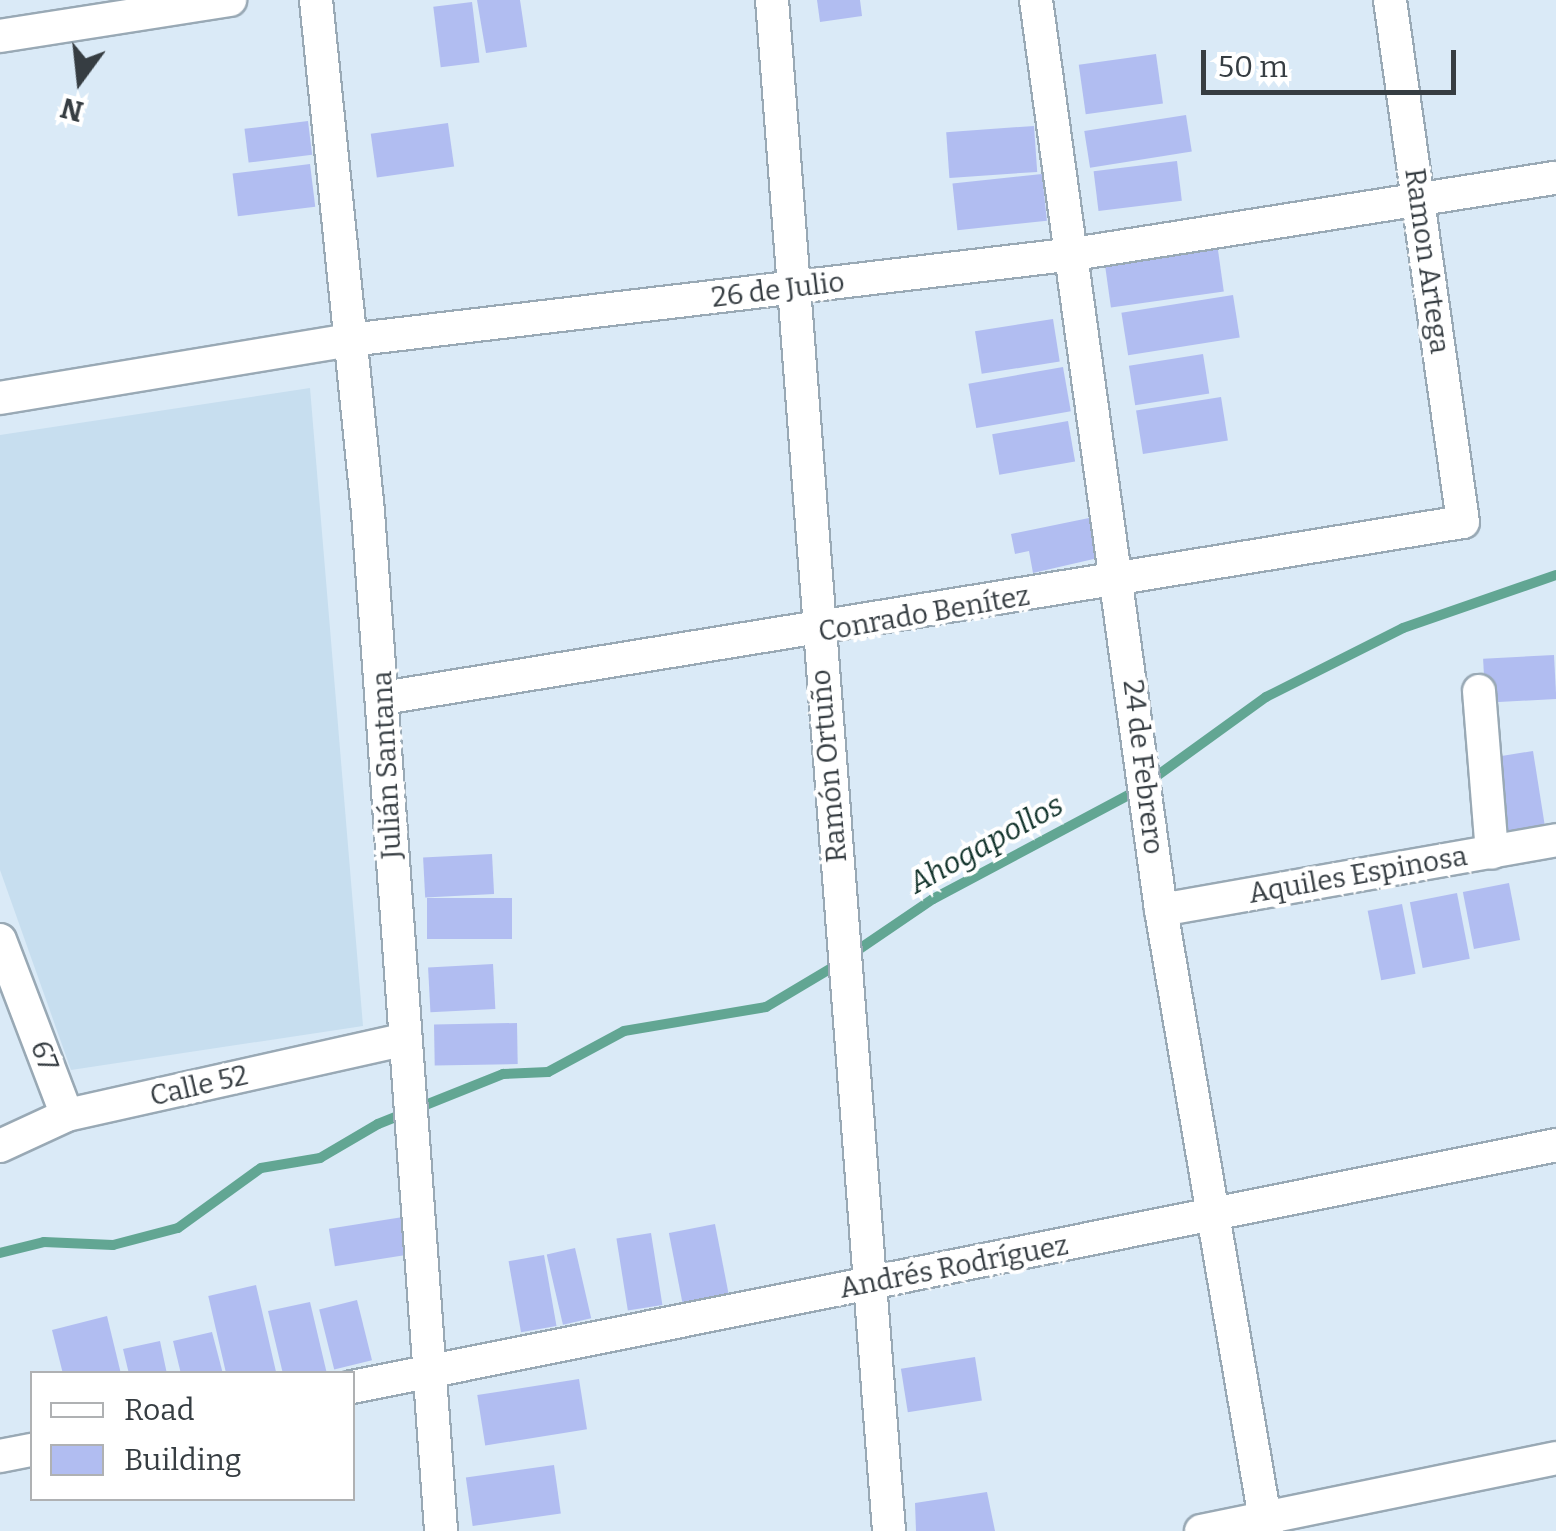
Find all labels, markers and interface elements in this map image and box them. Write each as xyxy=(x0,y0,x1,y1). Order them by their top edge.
north arrow xyxy=(30,30,130,130)
scale bar xyxy=(1206,30,1461,92)
text: 50 m xyxy=(1218,49,1288,85)
text: N xyxy=(57,91,87,128)
street label: Ramon Artega xyxy=(1397,166,1457,356)
street label: 26 de Julio xyxy=(710,265,846,315)
street label: Conrado Benítez xyxy=(816,579,1032,649)
street label: Ramón Ortuño xyxy=(804,668,854,864)
street label: Julián Santana xyxy=(365,670,409,860)
street label: 24 de Febrero xyxy=(1116,678,1170,856)
water label: Ahogapollos xyxy=(903,787,1069,901)
street label: Aquiles Espinosa xyxy=(1246,839,1470,911)
street label: 67 xyxy=(23,1036,65,1076)
street label: Calle 52 xyxy=(147,1058,251,1114)
street label: Andrés Rodríguez xyxy=(837,1228,1071,1306)
legend xyxy=(30,1371,355,1501)
text: Road xyxy=(124,1392,195,1428)
text: Building xyxy=(124,1442,242,1478)

